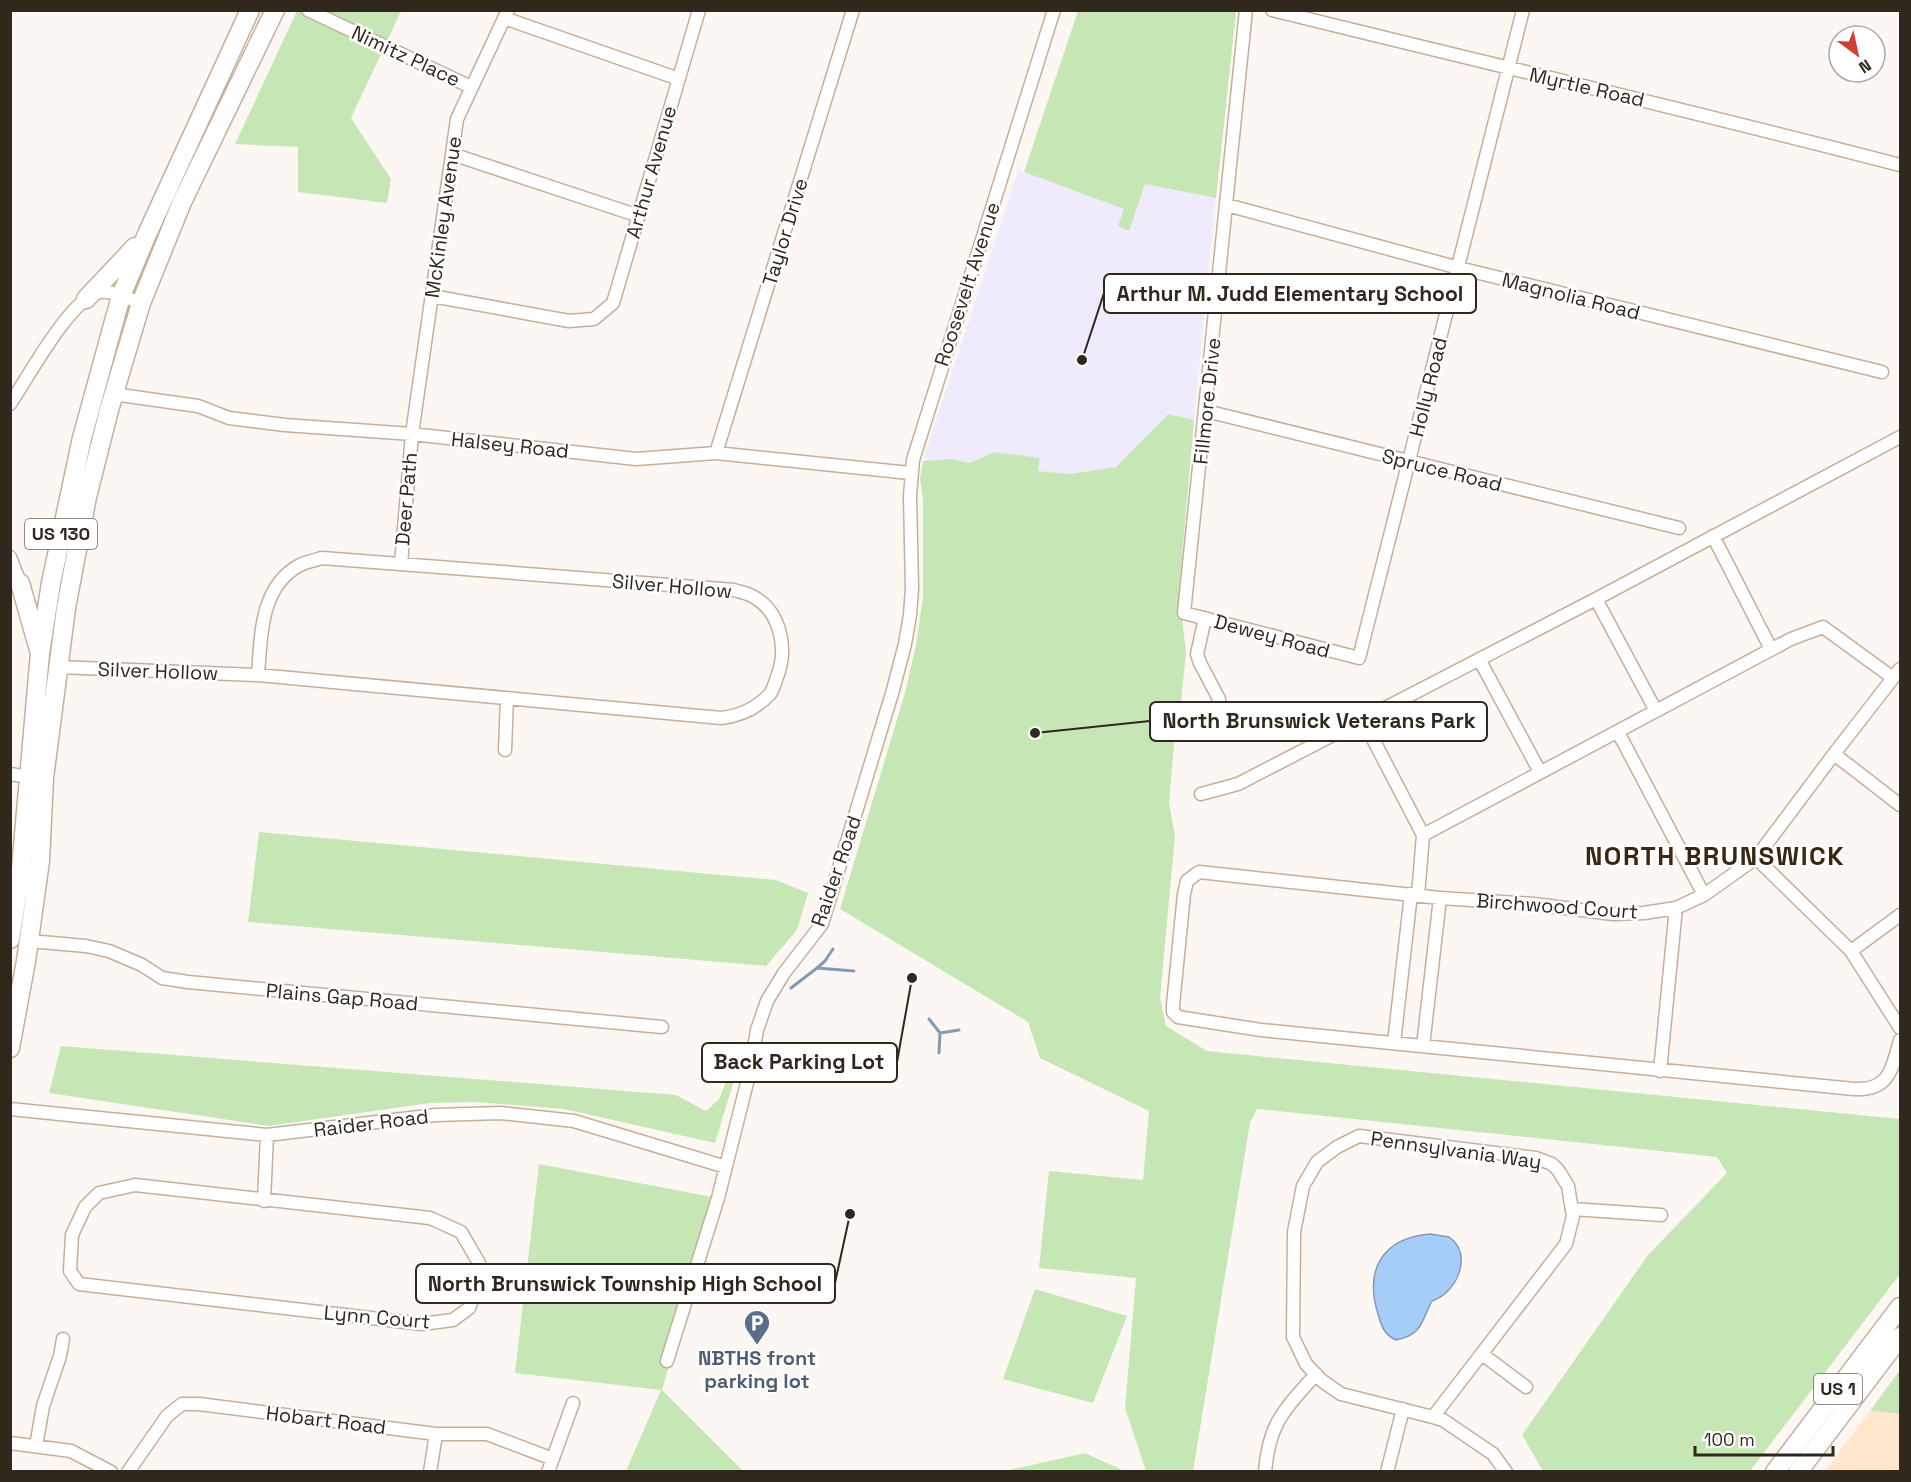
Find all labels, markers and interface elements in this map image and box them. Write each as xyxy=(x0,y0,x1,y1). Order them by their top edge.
street label: Nimitz Place xyxy=(347,19,465,93)
north arrow xyxy=(1827,24,1887,84)
text: N xyxy=(1855,54,1875,78)
street label: Myrtle Road xyxy=(1527,61,1647,113)
street label: Arthur Avenue xyxy=(620,103,682,241)
street label: McKinley Avenue xyxy=(419,134,467,300)
street label: Taylor Drive xyxy=(756,175,814,289)
street label: Roosevelt Avenue xyxy=(928,199,1006,369)
street label: Magnolia Road xyxy=(1499,266,1643,326)
callout: Arthur M. Judd Elementary School xyxy=(1104,274,1476,313)
text: Arthur M. Judd Elementary School xyxy=(1117,280,1463,307)
street label: Holly Road xyxy=(1403,334,1453,440)
street label: Fillmore Drive xyxy=(1187,336,1227,466)
street label: Halsey Road xyxy=(450,426,570,464)
street label: Spruce Road xyxy=(1379,443,1505,497)
street label: Deer Path xyxy=(389,451,423,547)
road number: US 130 xyxy=(25,519,97,549)
street label: Silver Hollow xyxy=(611,568,733,604)
street label: Dewey Road xyxy=(1211,608,1333,664)
street label: Silver Hollow xyxy=(97,656,219,686)
callout: North Brunswick Veterans Park xyxy=(1150,702,1487,741)
text: North Brunswick Veterans Park xyxy=(1162,707,1476,734)
street label: Raider Road xyxy=(805,812,867,930)
district label: NORTH BRUNSWICK xyxy=(1585,839,1845,873)
street label: Birchwood Court xyxy=(1475,887,1639,925)
street label: Plains Gap Road xyxy=(265,977,419,1017)
callout: Back Parking Lot xyxy=(702,1043,897,1082)
text: Back Parking Lot xyxy=(714,1048,884,1075)
street label: Raider Road xyxy=(312,1103,430,1143)
street label: Pennsylvania Way xyxy=(1369,1125,1543,1175)
callout: North Brunswick Township High School xyxy=(416,1264,835,1303)
text: North Brunswick Township High School xyxy=(428,1270,822,1297)
street label: Lynn Court xyxy=(323,1299,431,1335)
parking icon: NBTHS front parking lot xyxy=(742,1308,772,1346)
place label: NBTHS front parking lot xyxy=(698,1345,816,1394)
road number: US 1 xyxy=(1814,1374,1862,1404)
street label: Hobart Road xyxy=(264,1400,388,1440)
scale bar xyxy=(1695,1419,1833,1457)
text: 100 m xyxy=(1704,1428,1755,1451)

